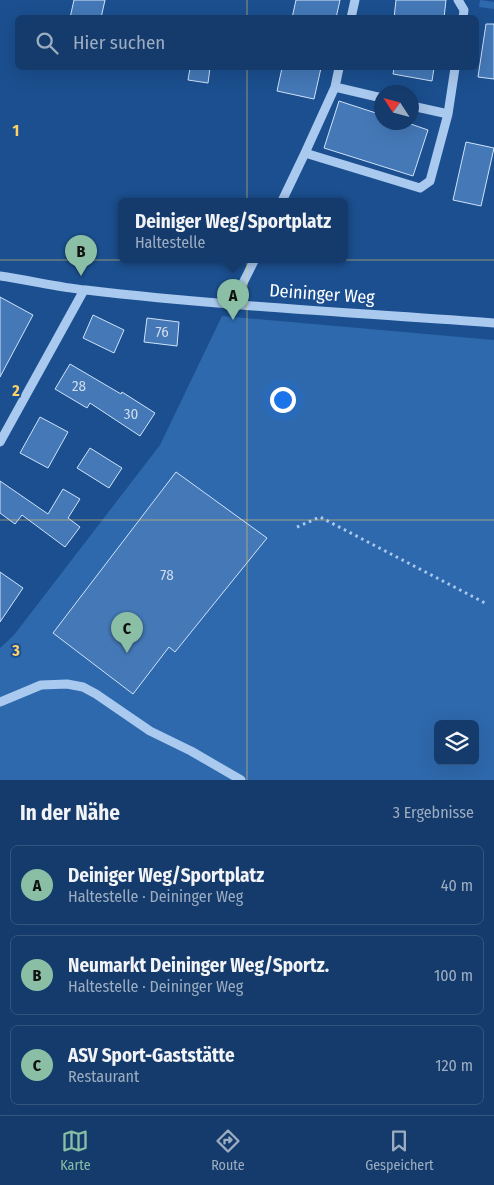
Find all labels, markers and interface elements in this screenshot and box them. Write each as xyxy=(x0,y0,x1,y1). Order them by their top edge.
search box xyxy=(15,15,479,70)
icon: search xyxy=(33,29,61,57)
text: Hier suchen xyxy=(73,31,165,54)
north arrow xyxy=(374,85,419,130)
text: 1 xyxy=(13,121,19,140)
popup xyxy=(118,198,348,263)
text: Deiniger Weg/Sportplatz xyxy=(135,210,331,233)
text: Haltestelle xyxy=(135,233,205,252)
pin: B xyxy=(65,235,97,276)
pin: A xyxy=(217,279,249,320)
street label: Deininger Weg xyxy=(269,279,376,309)
house number: 76 xyxy=(155,323,169,341)
house number: 28 xyxy=(72,377,86,395)
text: 2 xyxy=(11,381,20,400)
your location xyxy=(270,387,296,413)
house number: 30 xyxy=(124,405,138,423)
house number: 78 xyxy=(160,566,174,584)
pin: C xyxy=(111,612,143,653)
text: 3 xyxy=(11,641,20,660)
map controls xyxy=(434,720,479,765)
button: layers xyxy=(434,720,479,765)
text: In der Nähe xyxy=(20,800,120,826)
text: 3 Ergebnisse xyxy=(393,803,474,822)
text: Deiniger Weg/Sportplatz xyxy=(68,864,264,887)
text: A xyxy=(33,876,41,895)
text: 40 m xyxy=(441,876,473,895)
text: Haltestelle · Deininger Weg xyxy=(68,887,243,906)
text: Neumarkt Deininger Weg/Sportz. xyxy=(68,954,329,977)
text: B xyxy=(33,966,41,985)
text: 100 m xyxy=(434,966,473,985)
text: Haltestelle · Deininger Weg xyxy=(68,977,243,996)
text: ASV Sport-Gaststätte xyxy=(68,1044,235,1067)
text: C xyxy=(33,1056,41,1075)
text: 120 m xyxy=(435,1056,473,1075)
text: Restaurant xyxy=(68,1067,139,1086)
tab: Karte xyxy=(60,1127,91,1174)
tab: Route xyxy=(211,1127,245,1174)
tab: Gespeichert xyxy=(365,1127,434,1174)

